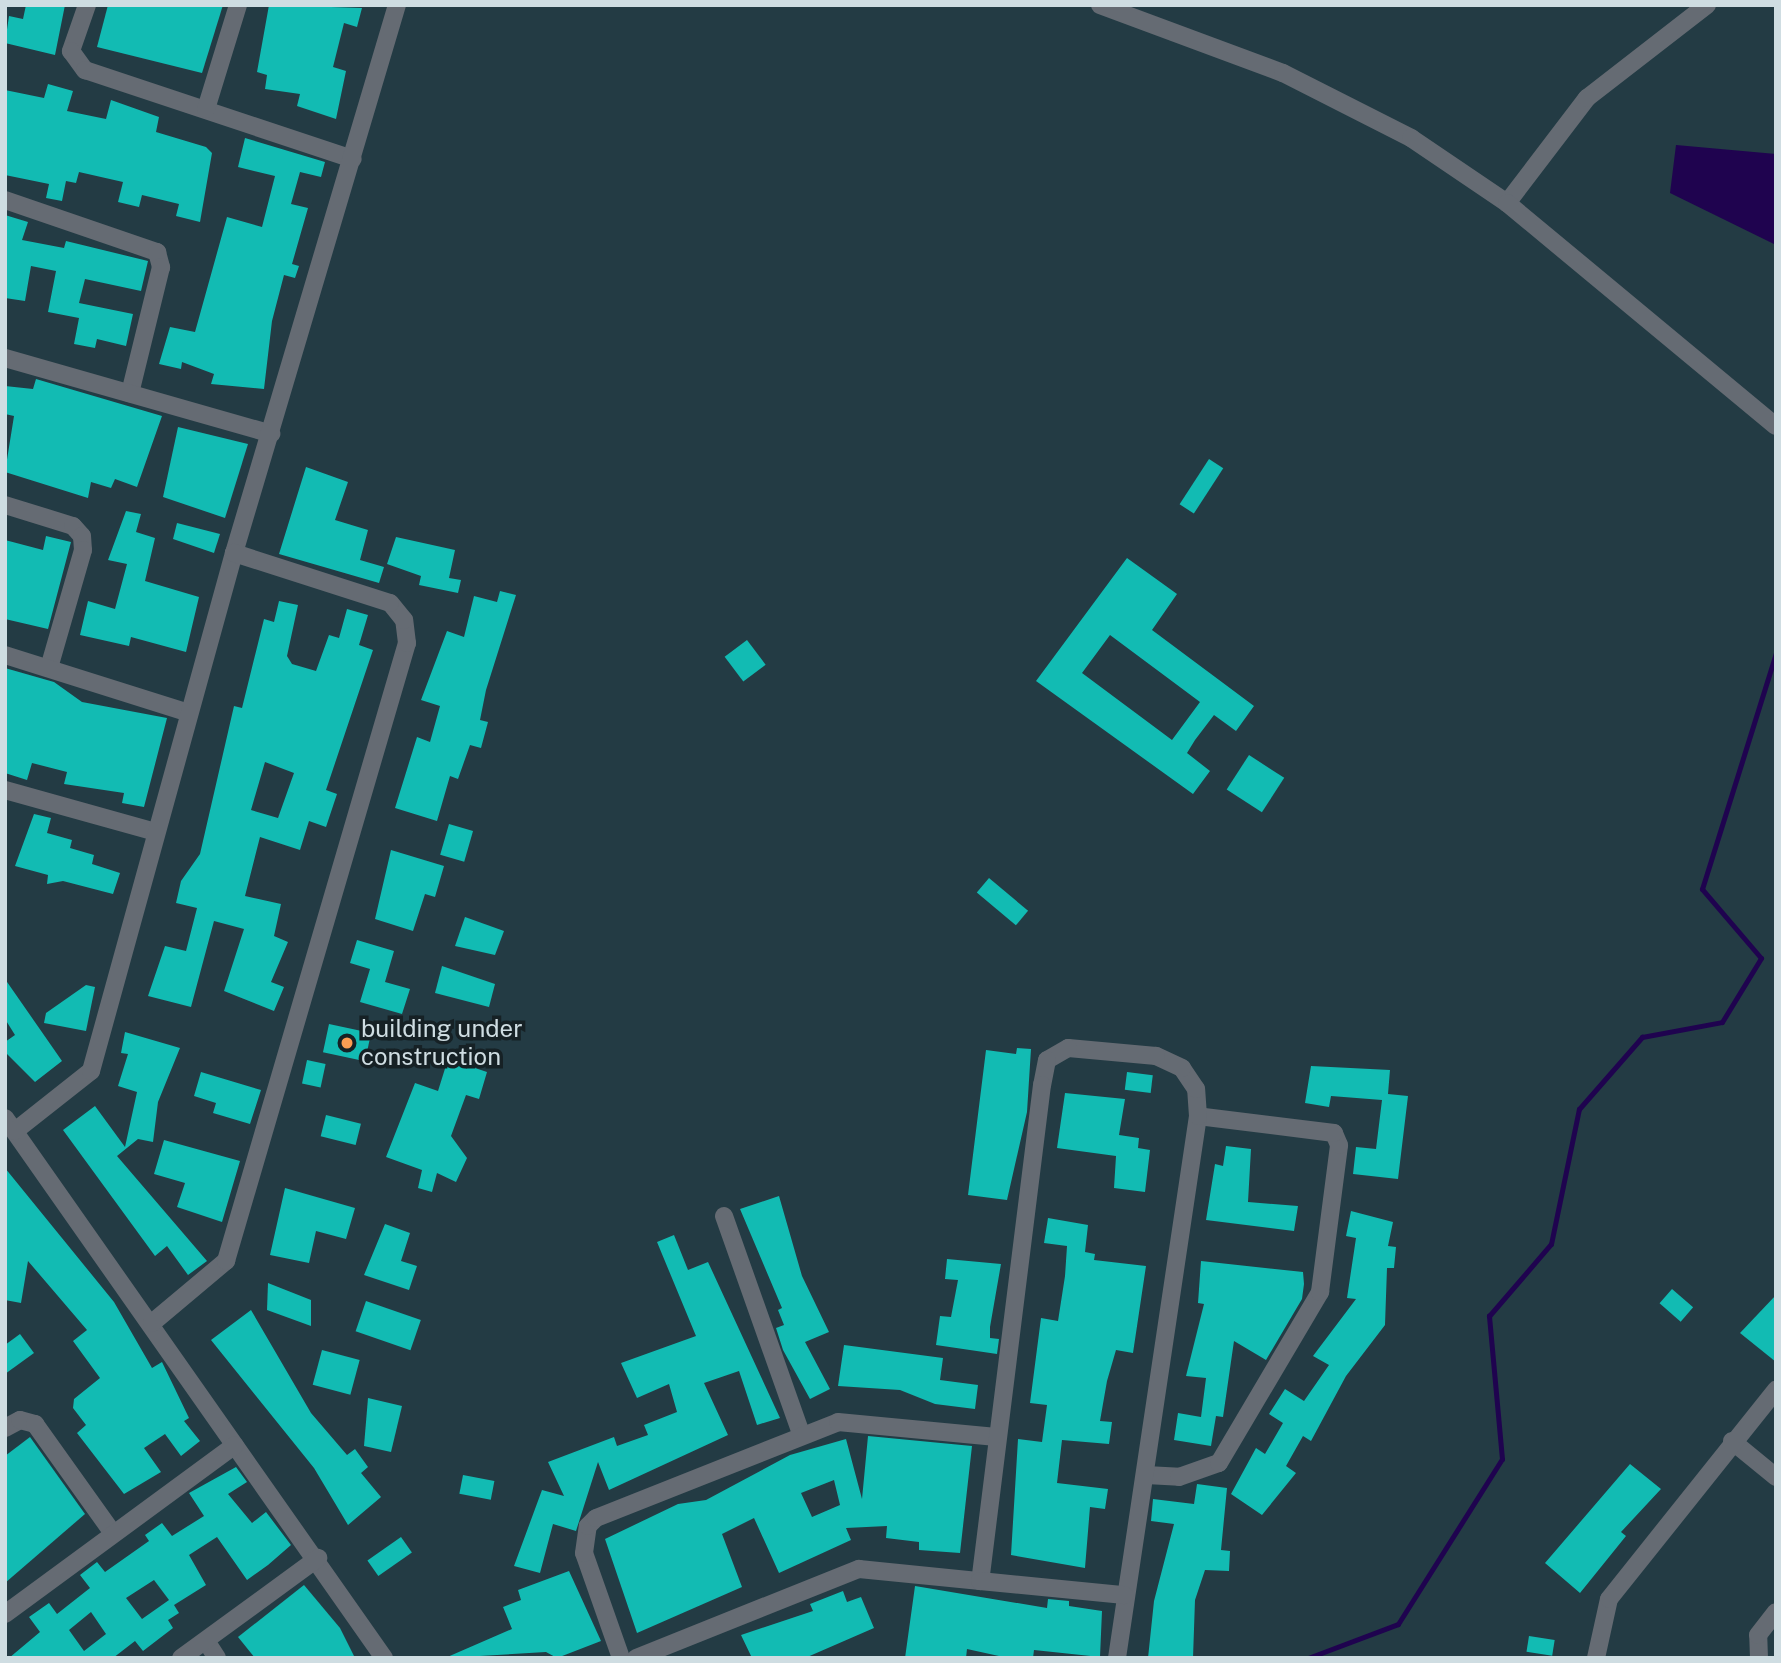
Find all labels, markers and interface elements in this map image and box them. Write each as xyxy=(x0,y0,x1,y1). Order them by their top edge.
place label: building under construction xyxy=(361,1015,523,1071)
marker: building under construction xyxy=(339,1035,355,1051)

